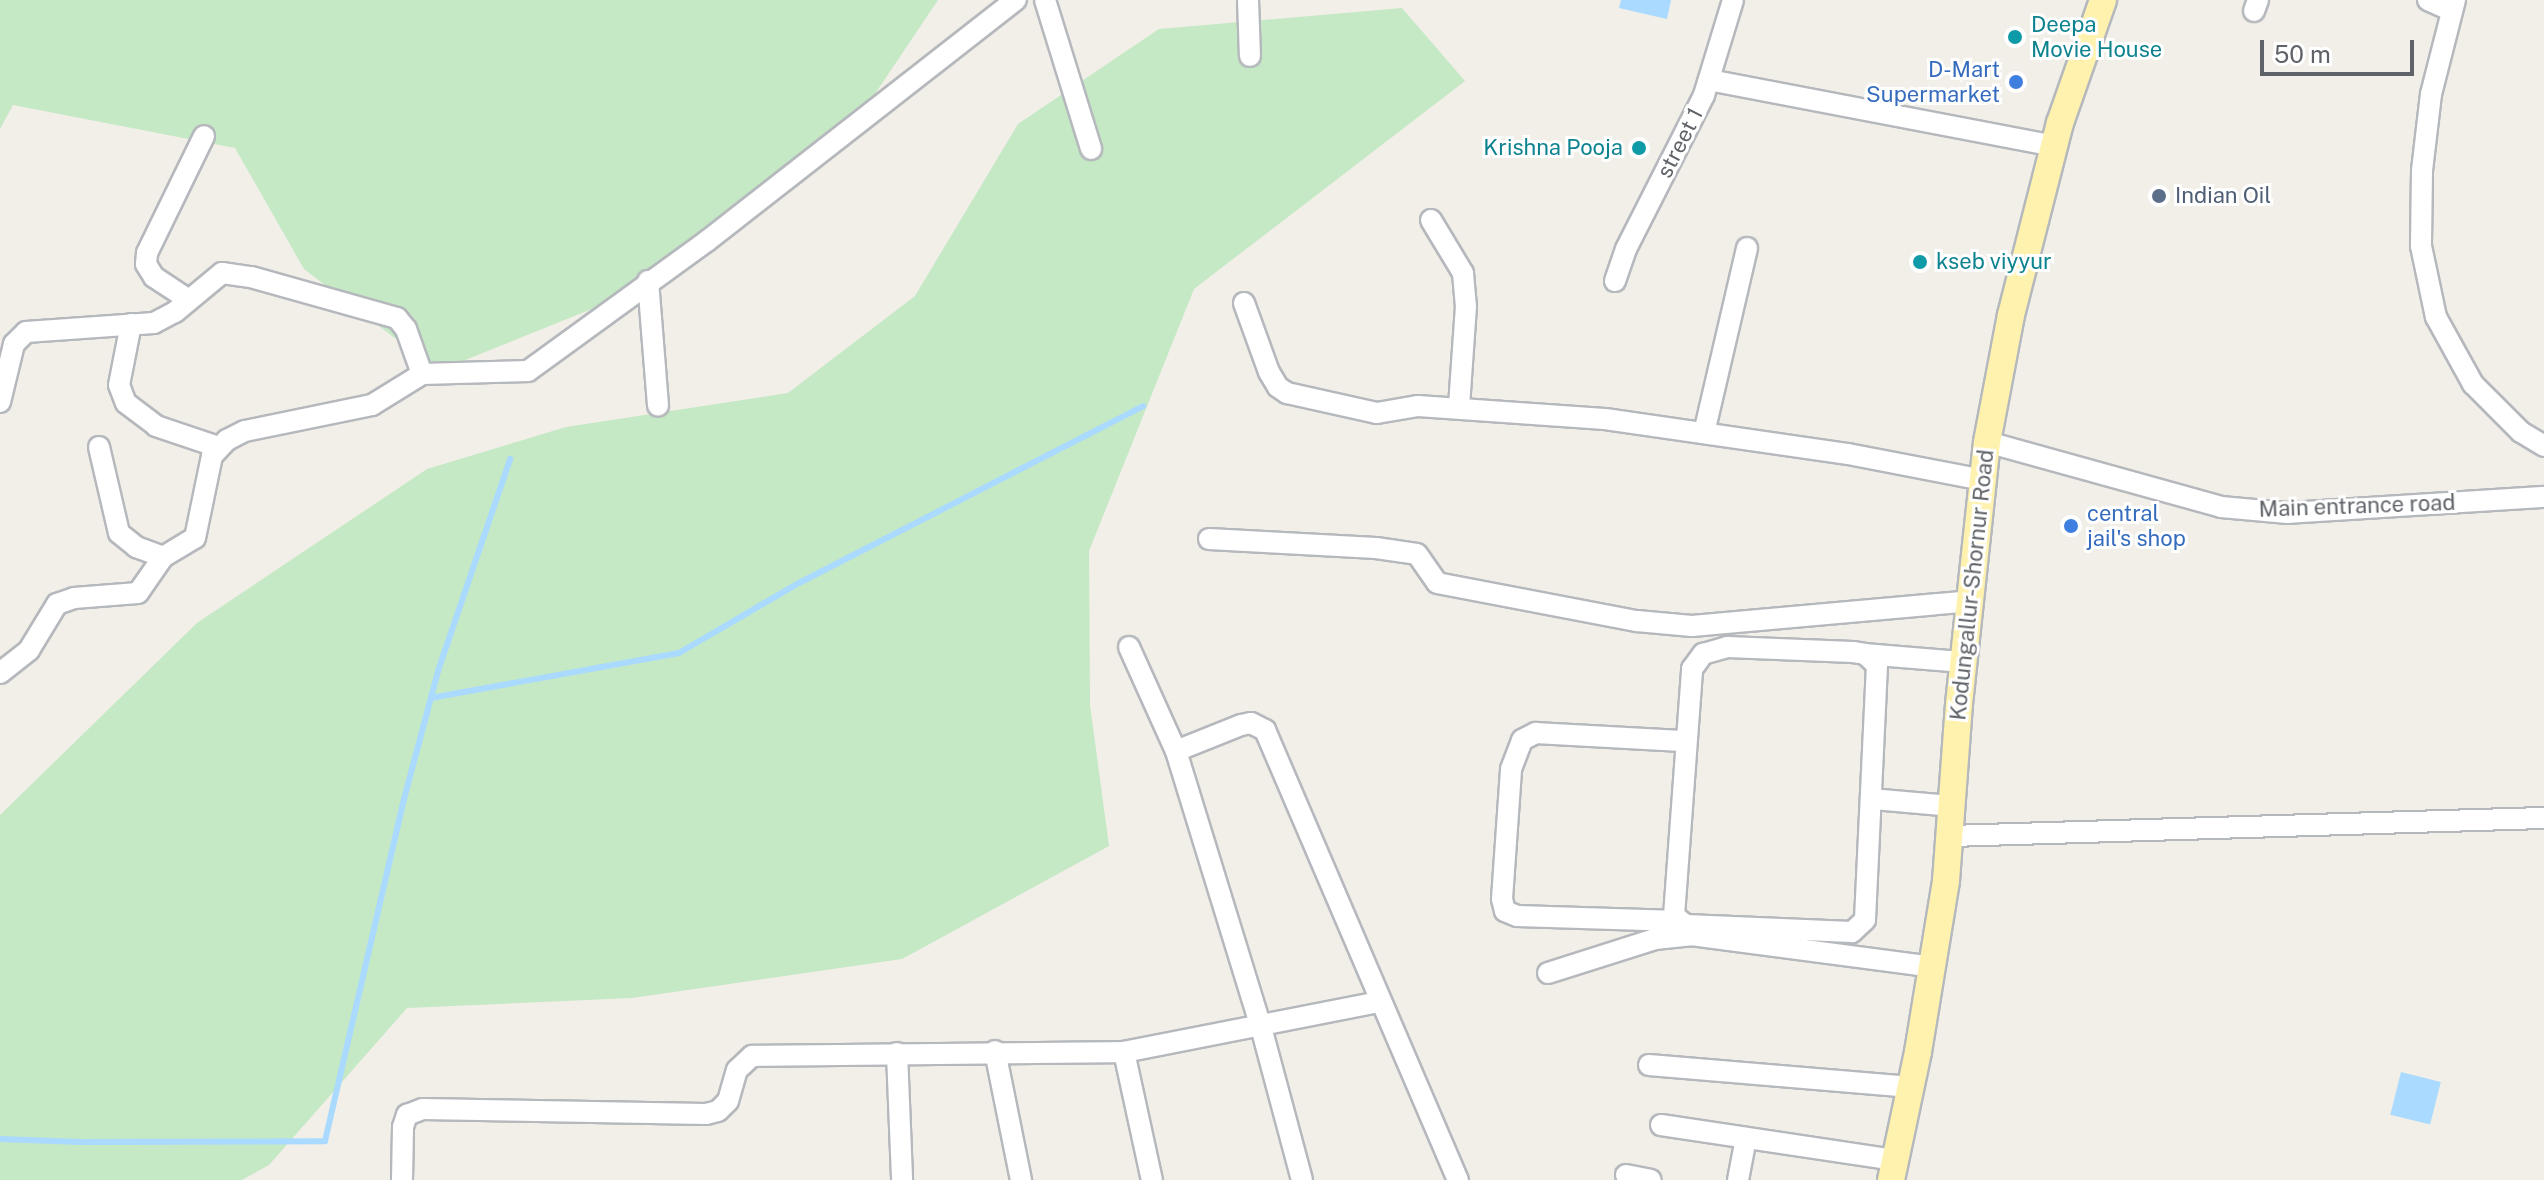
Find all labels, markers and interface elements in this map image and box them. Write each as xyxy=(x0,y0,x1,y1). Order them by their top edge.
place label: Deepa Movie House xyxy=(2031,11,2162,62)
scale bar xyxy=(2264,24,2418,74)
marker: Deepa Movie House xyxy=(2006,28,2024,46)
text: 50 m xyxy=(2274,40,2331,68)
place label: D-Mart Supermarket xyxy=(1866,56,2000,108)
marker: D-Mart Supermarket xyxy=(2007,73,2025,91)
street label: street 1 xyxy=(1651,104,1709,182)
place label: Krishna Pooja xyxy=(1483,135,1623,161)
marker: Krishna Pooja xyxy=(1630,139,1648,157)
place label: Indian Oil xyxy=(2175,183,2271,209)
marker: Indian Oil xyxy=(2150,187,2168,205)
place label: kseb viyyur xyxy=(1936,249,2052,275)
marker: kseb viyyur xyxy=(1911,253,1929,271)
street label: Kodungallur-Shornur Road xyxy=(1945,448,1999,722)
street label: Main entrance road xyxy=(2258,489,2456,523)
place label: central jail's shop xyxy=(2087,500,2186,552)
marker: central jail's shop xyxy=(2062,517,2080,535)

